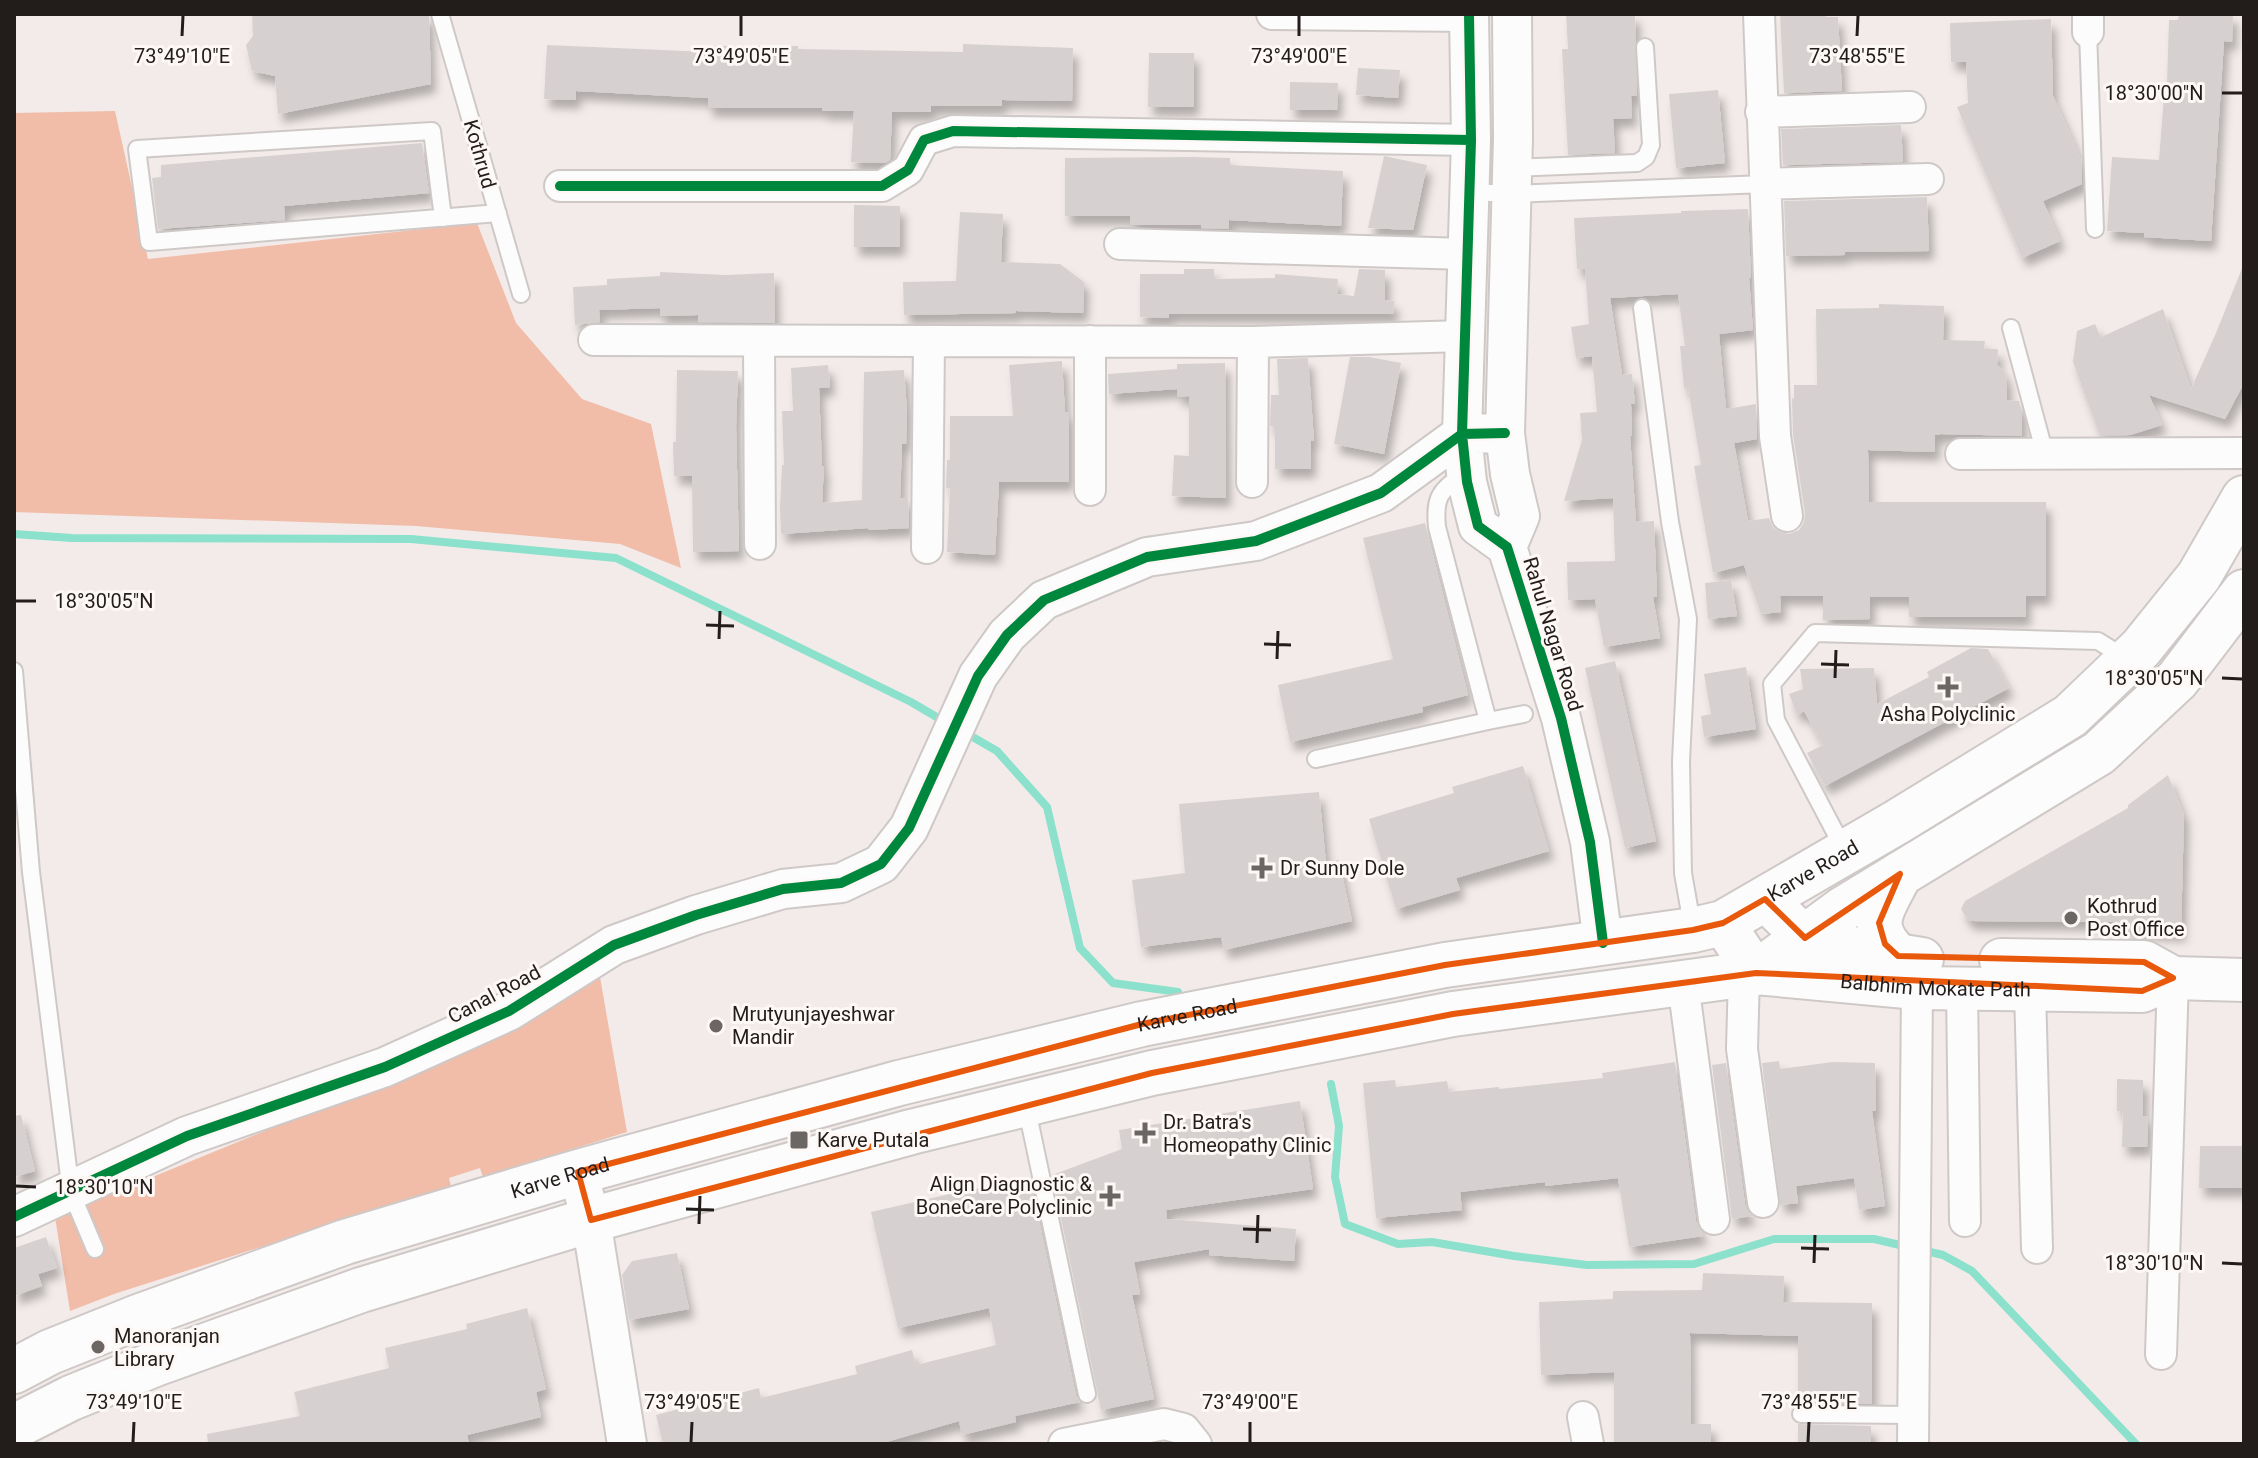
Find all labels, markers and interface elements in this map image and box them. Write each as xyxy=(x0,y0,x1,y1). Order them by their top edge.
text: 73°49'10"E xyxy=(134,44,230,68)
text: 73°49'05"E xyxy=(693,44,789,68)
text: 73°49'00"E xyxy=(1251,44,1347,68)
text: 73°48'55"E xyxy=(1809,44,1905,68)
text: 18°30'00"N xyxy=(2104,81,2204,105)
street label: Kothrud xyxy=(459,117,501,191)
street label: Rahul Nagar Road xyxy=(1518,554,1588,714)
text: 18°30'05"N xyxy=(54,589,154,613)
text: 18°30'05"N xyxy=(2104,666,2204,690)
marker: Asha Polyclinic xyxy=(1937,676,1959,698)
place label: Asha Polyclinic xyxy=(1881,702,2015,726)
street label: Karve Road xyxy=(1763,835,1863,907)
place label: Dr Sunny Dole xyxy=(1280,856,1404,880)
marker: Dr Sunny Dole xyxy=(1251,857,1273,879)
place label: Kothrud Post Office xyxy=(2087,894,2185,941)
marker: Kothrud Post Office xyxy=(2062,909,2080,927)
street label: Canal Road xyxy=(444,960,544,1028)
street label: Balbhim Mokate Path xyxy=(1839,969,2031,1002)
street label: Karve Road xyxy=(1135,994,1239,1037)
place label: Mrutyunjayeshwar Mandir xyxy=(732,1002,895,1049)
marker: Mrutyunjayeshwar Mandir xyxy=(707,1017,725,1035)
place label: Dr. Batra's Homeopathy Clinic xyxy=(1163,1110,1331,1157)
marker: Dr. Batra's Homeopathy Clinic xyxy=(1134,1122,1156,1144)
place label: Karve Putala xyxy=(817,1128,929,1152)
marker: Karve Putala xyxy=(788,1129,810,1151)
street label: Karve Road xyxy=(508,1152,612,1204)
place label: Align Diagnostic & BoneCare Polyclinic xyxy=(916,1172,1093,1219)
text: 18°30'10"N xyxy=(54,1175,154,1199)
marker: Align Diagnostic & BoneCare Polyclinic xyxy=(1099,1185,1121,1207)
text: 18°30'10"N xyxy=(2104,1251,2204,1275)
place label: Manoranjan Library xyxy=(114,1324,220,1371)
marker: Manoranjan Library xyxy=(89,1338,107,1356)
text: 73°49'10"E xyxy=(86,1390,182,1414)
text: 73°49'05"E xyxy=(644,1390,740,1414)
text: 73°49'00"E xyxy=(1202,1390,1298,1414)
text: 73°48'55"E xyxy=(1761,1390,1857,1414)

